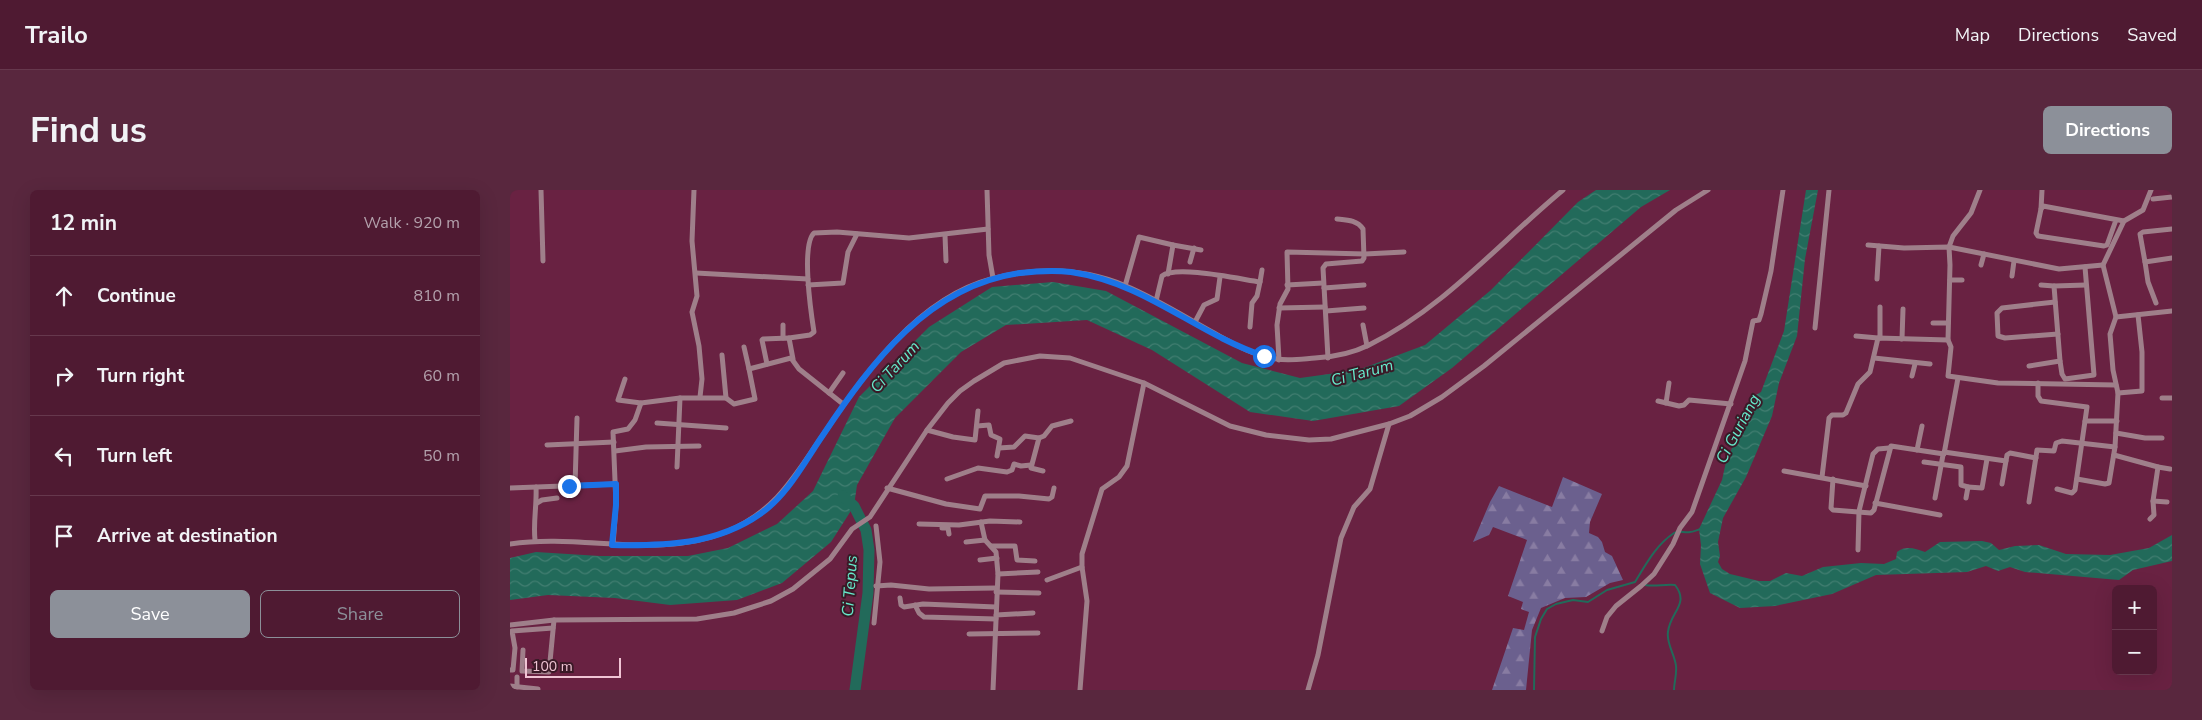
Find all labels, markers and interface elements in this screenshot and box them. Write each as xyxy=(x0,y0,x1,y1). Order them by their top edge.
text: Trailo xyxy=(25,19,88,51)
text: Map xyxy=(1955,23,1990,47)
text: Directions xyxy=(2018,23,2099,47)
text: Saved xyxy=(2127,23,2177,47)
button: Directions xyxy=(2043,106,2172,154)
text: Find us xyxy=(30,107,147,154)
text: 12 min xyxy=(50,209,117,237)
text: Walk · 920 m xyxy=(364,212,460,234)
icon: ahead xyxy=(50,282,78,310)
text: Continue xyxy=(97,283,176,309)
text: 810 m xyxy=(413,285,460,307)
water label: Ci Tarum xyxy=(865,336,925,398)
route start xyxy=(1253,345,1276,368)
water label: Ci Tarum xyxy=(1328,354,1396,392)
icon: right xyxy=(50,362,78,390)
text: Turn right xyxy=(97,363,184,389)
text: 60 m xyxy=(423,365,460,387)
water label: Ci Guriang xyxy=(1711,390,1765,468)
icon: left xyxy=(50,442,78,470)
text: Turn left xyxy=(97,443,172,469)
text: 50 m xyxy=(423,445,460,467)
route end xyxy=(558,475,581,498)
icon: arrive xyxy=(50,522,78,550)
text: Arrive at destination xyxy=(97,523,278,549)
water label: Ci Tepus xyxy=(837,554,863,617)
map controls xyxy=(2112,585,2157,675)
button: + xyxy=(2112,585,2157,630)
button: Save xyxy=(50,590,250,638)
button: Share xyxy=(260,590,460,638)
button: − xyxy=(2112,630,2157,675)
scale bar xyxy=(525,655,621,678)
text: 100 m xyxy=(532,657,573,676)

